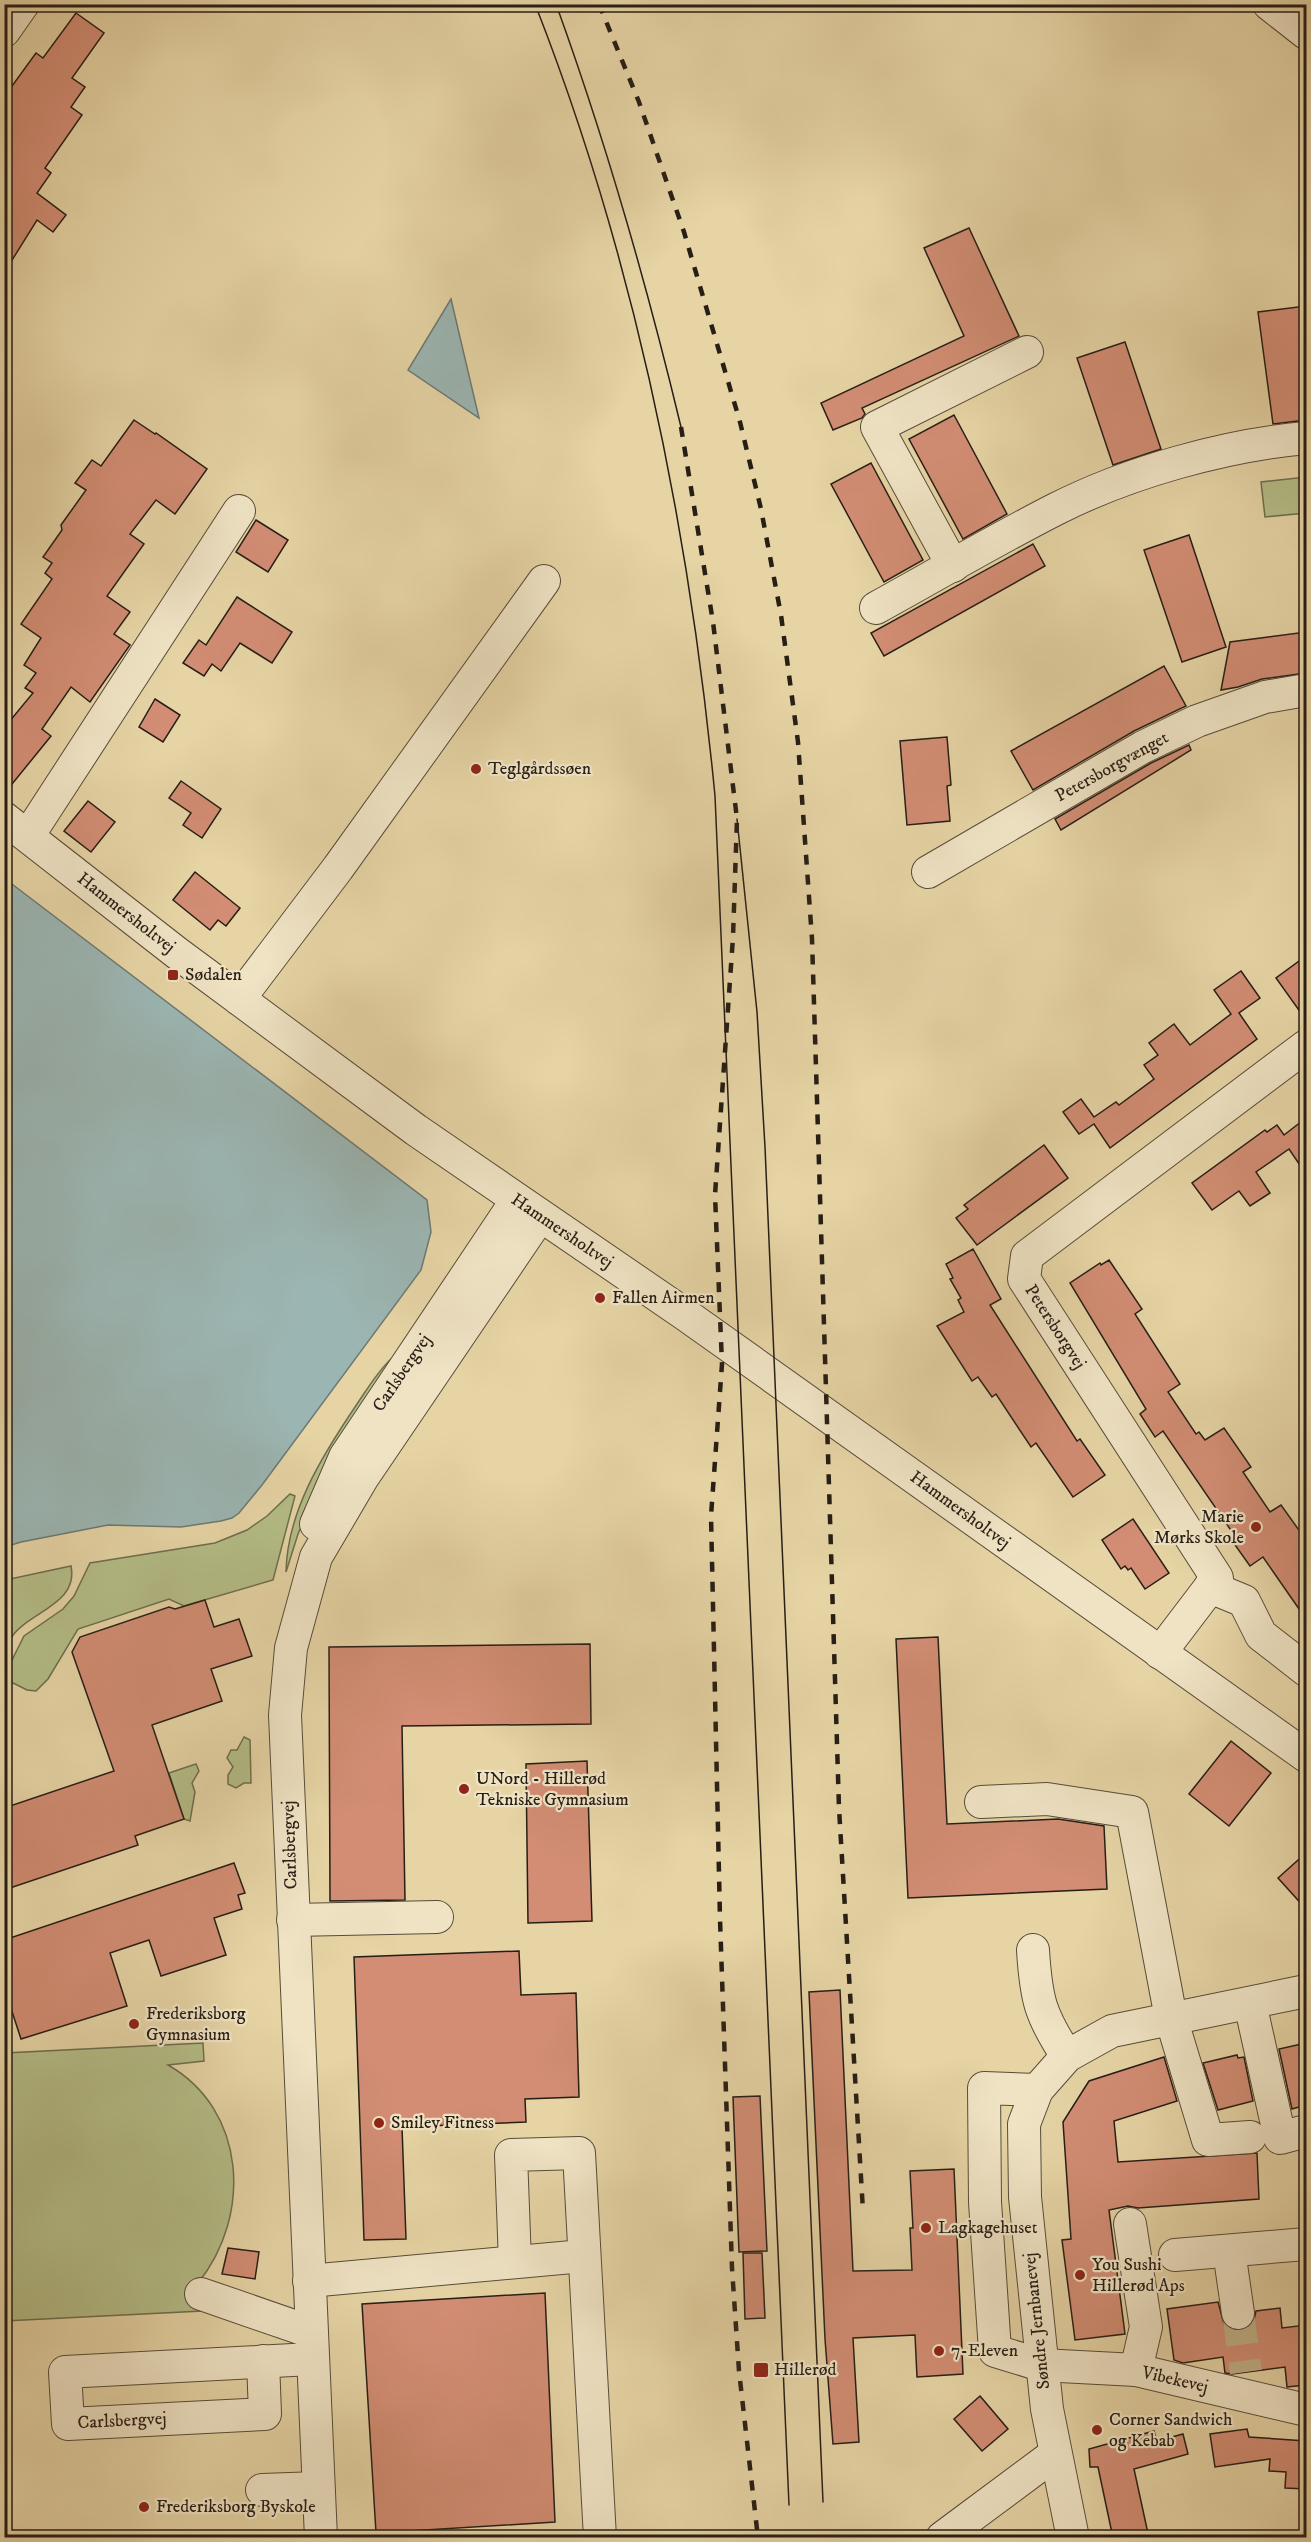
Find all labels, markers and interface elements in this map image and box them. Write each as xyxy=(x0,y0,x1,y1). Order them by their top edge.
street label: Petersborgvænget xyxy=(1051,727,1173,807)
place label: Teglgårdssøen xyxy=(488,758,592,780)
marker: Teglgårdssøen xyxy=(469,762,483,776)
street label: Hammersholtvej xyxy=(72,868,180,958)
place label: Sødalen xyxy=(185,964,243,986)
marker: Sødalen xyxy=(166,968,180,982)
street label: Hammersholtvej xyxy=(507,1189,617,1273)
street label: Petersborgvej xyxy=(1020,1281,1090,1373)
place label: Fallen Airmen xyxy=(612,1287,715,1309)
marker: Fallen Airmen xyxy=(593,1291,607,1305)
street label: Carlsbergvej xyxy=(368,1330,436,1416)
street label: Hammersholtvej xyxy=(905,1466,1015,1554)
place label: Marie Mørks Skole xyxy=(1154,1506,1244,1549)
marker: Marie Mørks Skole xyxy=(1249,1520,1263,1534)
place label: UNord - Hillerød Tekniske Gymnasium xyxy=(476,1768,629,1811)
marker: UNord - Hillerød Tekniske Gymnasium xyxy=(457,1782,471,1796)
street label: Carlsbergvej xyxy=(277,1800,303,1890)
place label: Frederiksborg Gymnasium xyxy=(146,2003,246,2046)
marker: Frederiksborg Gymnasium xyxy=(127,2017,141,2031)
place label: Smiley Fitness xyxy=(391,2112,494,2134)
marker: Smiley Fitness xyxy=(372,2116,386,2130)
place label: Lagkagehuset xyxy=(938,2217,1038,2239)
marker: Lagkagehuset xyxy=(919,2221,933,2235)
street label: Søndre Jernbanevej xyxy=(1019,2251,1055,2391)
place label: You Sushi Hillerød Aps xyxy=(1092,2254,1185,2297)
marker: You Sushi Hillerød Aps xyxy=(1073,2268,1087,2282)
place label: 7-Eleven xyxy=(951,2340,1019,2362)
marker: 7-Eleven xyxy=(932,2344,946,2358)
place label: Hillerød xyxy=(774,2359,836,2381)
marker: Hillerød xyxy=(752,2361,770,2379)
street label: Vibekevej xyxy=(1139,2361,1210,2398)
street label: Carlsbergvej xyxy=(77,2408,167,2434)
place label: Corner Sandwich og Kebab xyxy=(1109,2409,1233,2452)
marker: Corner Sandwich og Kebab xyxy=(1090,2423,1104,2437)
place label: Frederiksborg Byskole xyxy=(156,2496,316,2518)
marker: Frederiksborg Byskole xyxy=(137,2500,151,2514)

